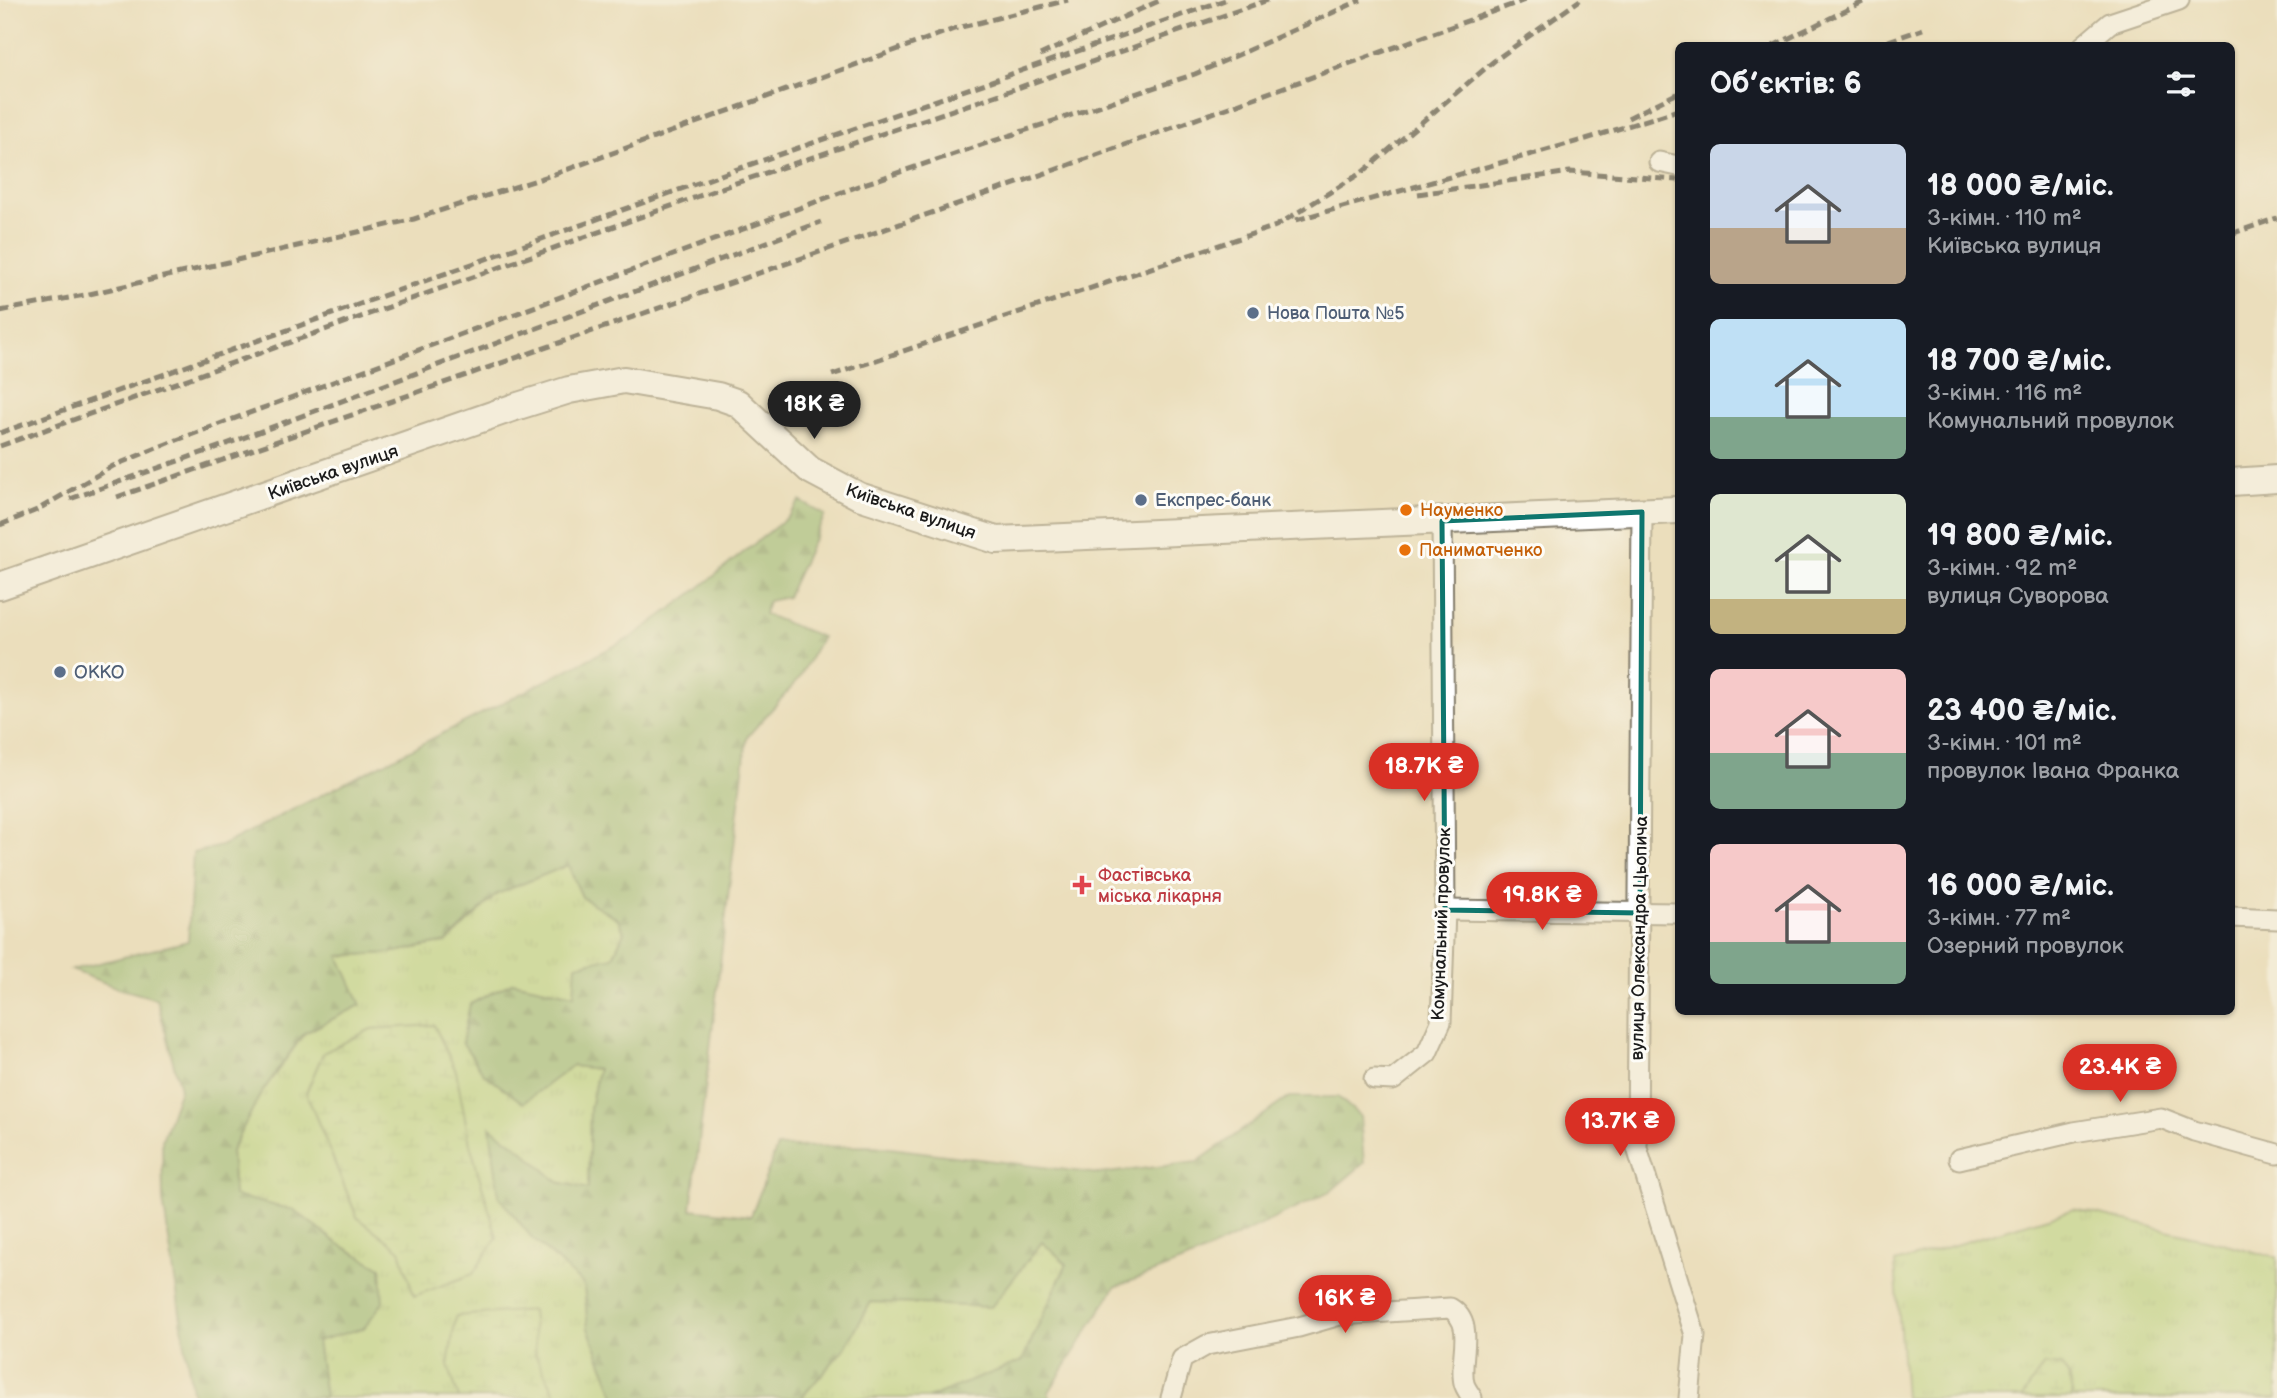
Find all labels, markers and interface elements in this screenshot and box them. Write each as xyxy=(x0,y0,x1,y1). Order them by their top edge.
icon: filters xyxy=(2162,65,2200,103)
text: Об’єктів: 6 xyxy=(1710,66,1862,102)
text: 18 000 ₴/міс. xyxy=(1927,168,2114,204)
icon: home xyxy=(1766,172,1850,256)
text: 3-кімн. · 110 m² xyxy=(1927,204,2082,232)
text: Київська вулиця xyxy=(1927,232,2101,260)
place label: Нова Пошта №5 xyxy=(1267,303,1405,324)
marker: Нова Пошта №5 xyxy=(1245,305,1261,321)
text: 18 700 ₴/міс. xyxy=(1927,343,2112,379)
icon: home xyxy=(1766,347,1850,431)
text: 3-кімн. · 116 m² xyxy=(1927,379,2082,407)
pin: 18K ₴ xyxy=(765,382,863,441)
text: 18K ₴ xyxy=(784,390,844,418)
text: Комунальний провулок xyxy=(1927,407,2174,435)
street label: Київська вулиця xyxy=(265,440,401,505)
street label: Київська вулиця xyxy=(843,479,979,544)
place label: Експрес-банк xyxy=(1155,490,1272,511)
marker: Експрес-банк xyxy=(1133,492,1149,508)
place label: Науменко xyxy=(1420,500,1503,521)
marker: Науменко xyxy=(1398,502,1414,518)
text: 19 800 ₴/міс. xyxy=(1927,518,2113,554)
icon: home xyxy=(1766,522,1850,606)
place label: Паниматченко xyxy=(1419,540,1542,561)
marker: Паниматченко xyxy=(1397,542,1413,558)
text: 3-кімн. · 92 m² xyxy=(1927,554,2077,582)
text: вулиця Суворова xyxy=(1927,582,2109,610)
place label: OKKO xyxy=(74,662,124,683)
marker: OKKO xyxy=(52,664,68,680)
text: 23 400 ₴/міс. xyxy=(1927,693,2117,729)
icon: home xyxy=(1766,697,1850,781)
text: 3-кімн. · 101 m² xyxy=(1927,729,2082,757)
pin: 18.7K ₴ xyxy=(1359,744,1489,803)
text: 18.7K ₴ xyxy=(1385,752,1463,780)
text: провулок Івана Франка xyxy=(1927,757,2179,785)
street label: вулиця Олександра Цьопича xyxy=(1627,815,1652,1061)
street label: Комунальний провулок xyxy=(1428,827,1455,1021)
place label: Фастівська міська лікарня xyxy=(1098,865,1222,907)
text: 16 000 ₴/міс. xyxy=(1927,868,2114,904)
pin: 19.8K ₴ xyxy=(1477,872,1607,932)
icon: home xyxy=(1766,872,1850,956)
marker: Фастівська міська лікарня xyxy=(1072,875,1092,895)
text: 19.8K ₴ xyxy=(1502,881,1582,909)
text: 3-кімн. · 77 m² xyxy=(1927,904,2071,932)
text: Озерний провулок xyxy=(1927,932,2124,960)
pin: 23.4K ₴ xyxy=(2055,1044,2185,1104)
text: 23.4K ₴ xyxy=(2079,1053,2161,1081)
pin: 13.7K ₴ xyxy=(1555,1098,1685,1158)
text: 13.7K ₴ xyxy=(1581,1107,1659,1135)
pin: 16K ₴ xyxy=(1296,1276,1394,1335)
text: 16K ₴ xyxy=(1315,1284,1375,1312)

